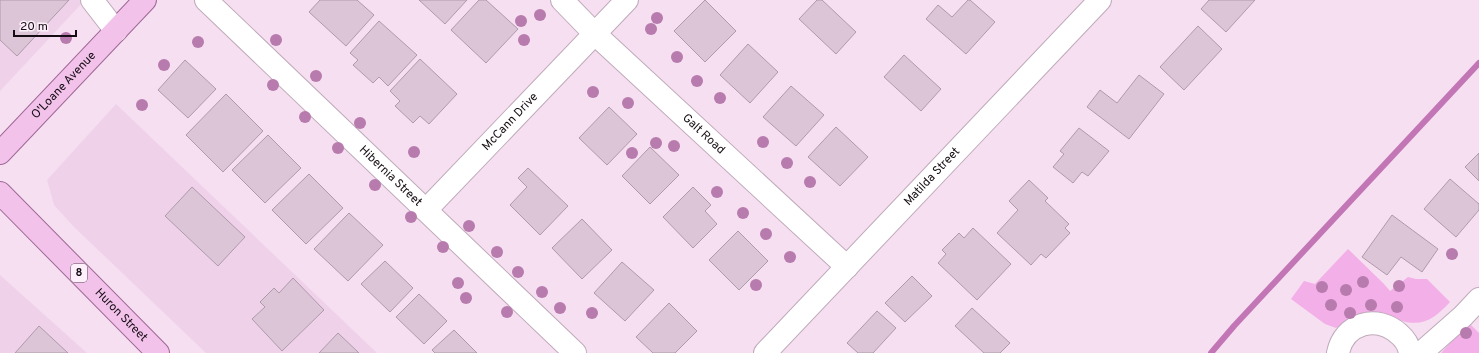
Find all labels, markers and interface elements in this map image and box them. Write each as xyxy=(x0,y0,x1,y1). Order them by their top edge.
scale bar xyxy=(14,12,76,38)
text: 20 m xyxy=(20,19,48,35)
street label: O'Loane Avenue xyxy=(28,48,100,123)
street label: McCann Drive xyxy=(479,89,542,154)
street label: Galt Road xyxy=(679,110,728,158)
street label: Hibernia Street xyxy=(355,142,425,210)
street label: Matilda Street xyxy=(901,144,964,209)
road number: 8 xyxy=(71,264,87,282)
street label: Huron Street xyxy=(91,285,151,346)

